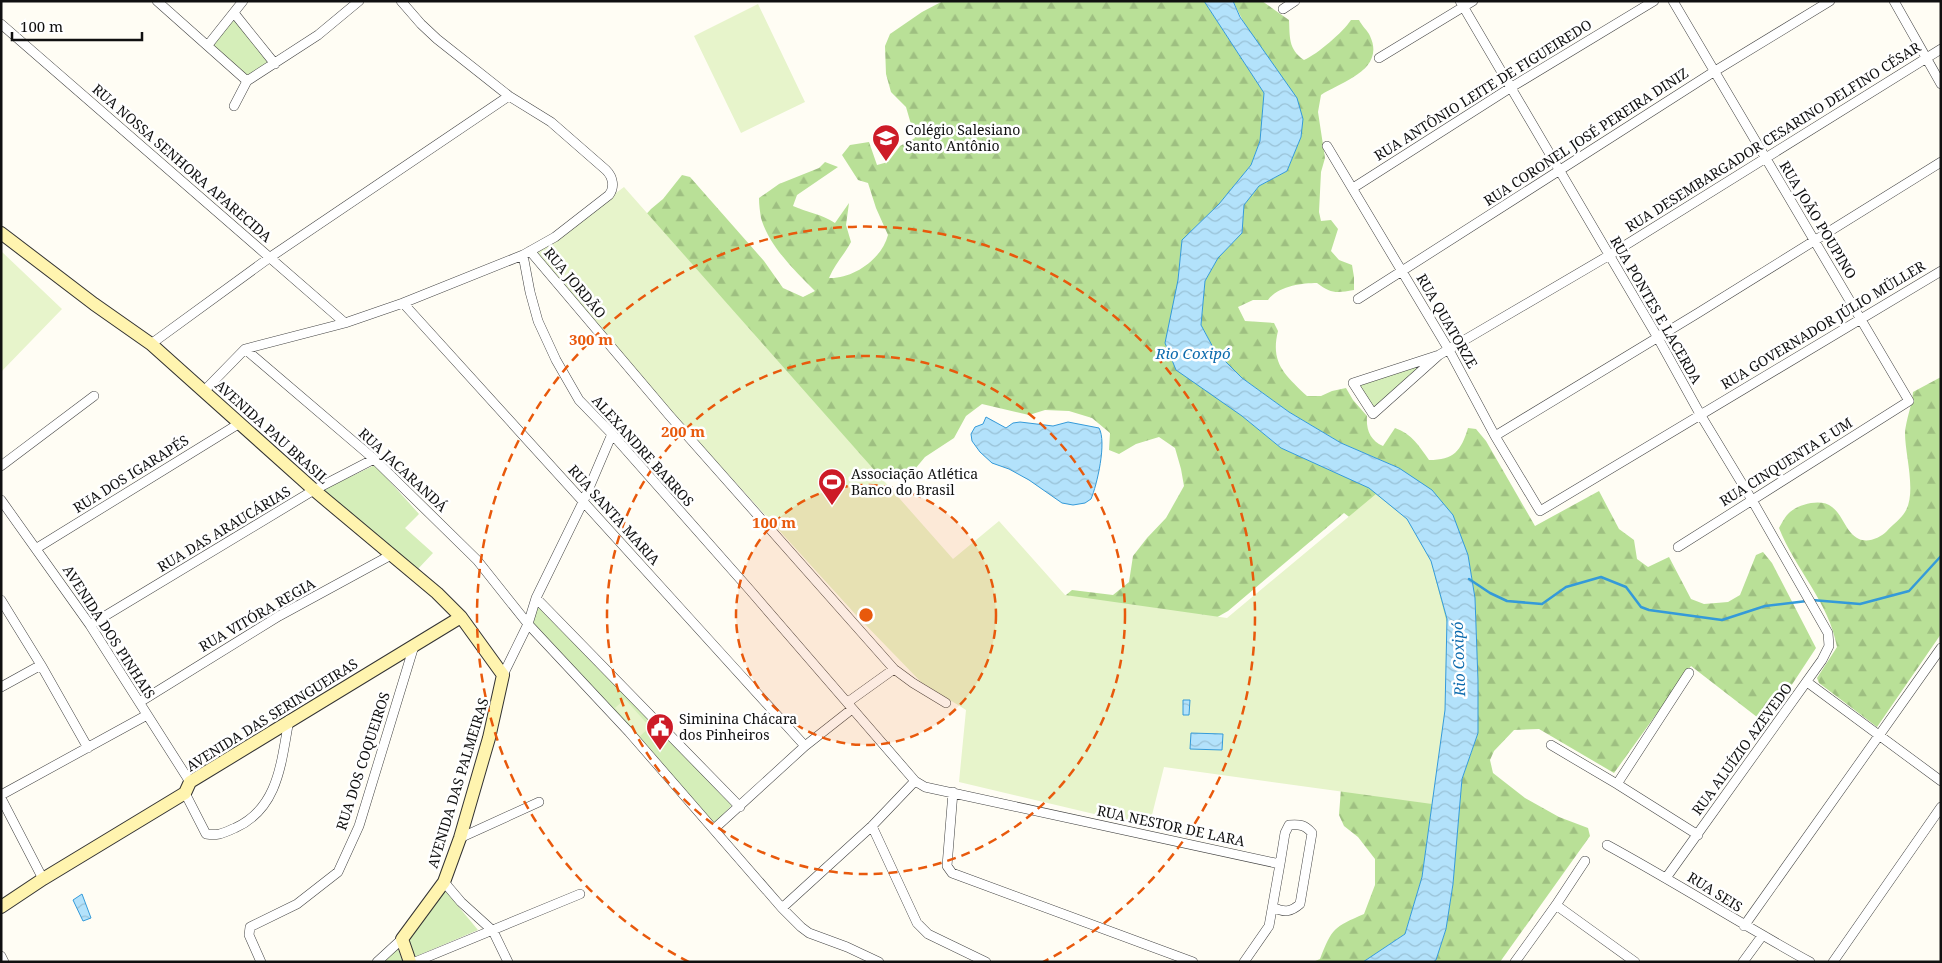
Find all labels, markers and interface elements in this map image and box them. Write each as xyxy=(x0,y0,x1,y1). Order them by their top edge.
scale bar xyxy=(12,10,142,42)
street label: RUA ANTÔNIO LEITE DE FIGUEIREDO xyxy=(1370,14,1595,165)
text: 100 m xyxy=(20,16,63,36)
street label: RUA DESEMBARGADOR CESARINO DELFINO CÉSAR xyxy=(1622,37,1925,236)
street label: RUA CORONEL JOSÉ PEREIRA DINIZ xyxy=(1480,63,1692,210)
street label: RUA NOSSA SENHORA APARECIDA xyxy=(89,79,276,246)
place label: Colégio Salesiano Santo Antônio xyxy=(905,120,1020,155)
school or university icon: Colégio Salesiano Santo Antônio xyxy=(871,123,901,162)
street label: RUA JOÃO POUPINO xyxy=(1776,157,1861,282)
street label: RUA PONTES E LACERDA xyxy=(1606,233,1707,387)
street label: RUA JORDÃO xyxy=(540,243,611,322)
street label: RUA GOVERNADOR JÚLIO MÜLLER xyxy=(1717,255,1929,393)
street label: RUA QUATORZE xyxy=(1413,270,1482,372)
text: 300 m xyxy=(569,329,613,349)
water label: Rio Coxipó xyxy=(1154,343,1231,363)
street label: AVENIDA PAU BRASIL xyxy=(211,375,333,488)
street label: ALEXANDRE BARROS xyxy=(588,391,698,510)
street label: RUA CINQUENTA E UM xyxy=(1716,413,1856,510)
text: 200 m xyxy=(661,421,705,441)
street label: RUA JACARANDÁ xyxy=(355,424,452,516)
street label: RUA DOS IGARAPÉS xyxy=(69,430,192,517)
street label: RUA SANTA MARIA xyxy=(564,461,665,569)
place label: Associação Atlética Banco do Brasil xyxy=(851,464,978,499)
sports icon: Associação Atlética Banco do Brasil xyxy=(817,467,847,506)
street label: RUA DAS ARAUCÁRIAS xyxy=(154,481,294,576)
text: 100 m xyxy=(752,512,796,532)
street label: AVENIDA DOS PINHAIS xyxy=(59,561,160,702)
street label: RUA VITÓRA REGIA xyxy=(195,573,318,656)
centre of rings xyxy=(857,606,875,624)
water label: Rio Coxipó xyxy=(1447,621,1469,698)
street label: AVENIDA DAS SERINGUEIRAS xyxy=(182,654,361,775)
street label: RUA ALUÍZIO AZEVEDO xyxy=(1687,679,1796,819)
street label: RUA DOS COQUEIROS xyxy=(331,689,394,832)
street label: AVENIDA DAS PALMEIRAS xyxy=(423,695,493,870)
place label: Siminina Chácara dos Pinheiros xyxy=(679,709,797,744)
public building icon: Siminina Chácara dos Pinheiros xyxy=(645,712,675,751)
street label: RUA NESTOR DE LARA xyxy=(1095,801,1247,851)
street label: RUA SEIS xyxy=(1684,867,1746,916)

